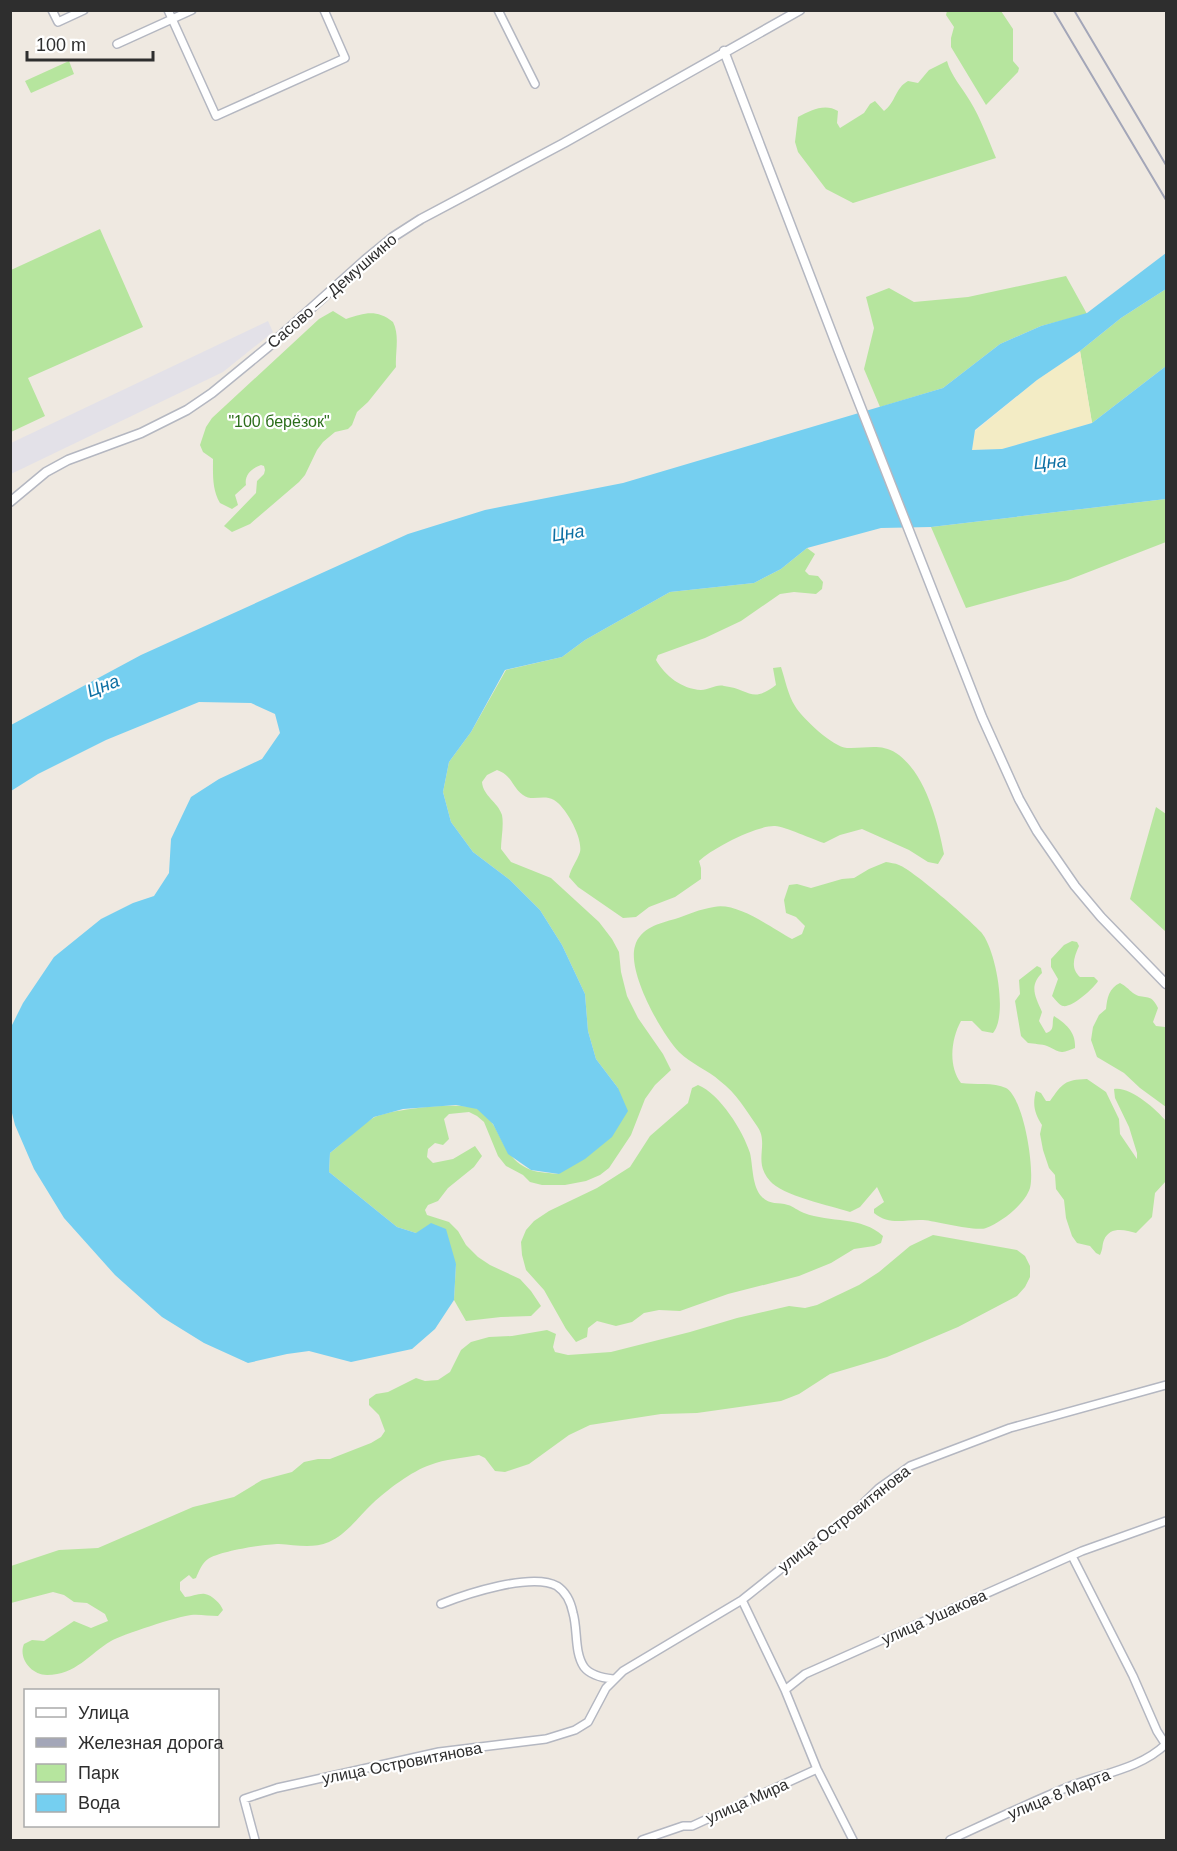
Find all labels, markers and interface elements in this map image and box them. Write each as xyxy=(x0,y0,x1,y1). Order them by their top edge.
scale bar xyxy=(27,24,153,62)
text: 100 m xyxy=(36,35,86,55)
street label: Сасово — Демушкино xyxy=(264,230,400,352)
park label: "100 берёзок" xyxy=(228,413,330,430)
water label: Цна xyxy=(1033,451,1067,473)
water label: Цна xyxy=(550,521,586,545)
water label: Цна xyxy=(84,671,122,701)
street label: улица Островитянова xyxy=(775,1462,913,1576)
street label: улица Ушакова xyxy=(879,1586,989,1648)
legend xyxy=(24,1689,219,1827)
text: Улица xyxy=(78,1703,130,1723)
text: Железная дорога xyxy=(78,1733,225,1753)
street label: улица Островитянова xyxy=(321,1739,483,1787)
text: Парк xyxy=(78,1763,119,1783)
street label: улица 8 Марта xyxy=(1005,1766,1113,1822)
street label: улица Мира xyxy=(703,1775,791,1827)
text: Вода xyxy=(78,1793,121,1813)

